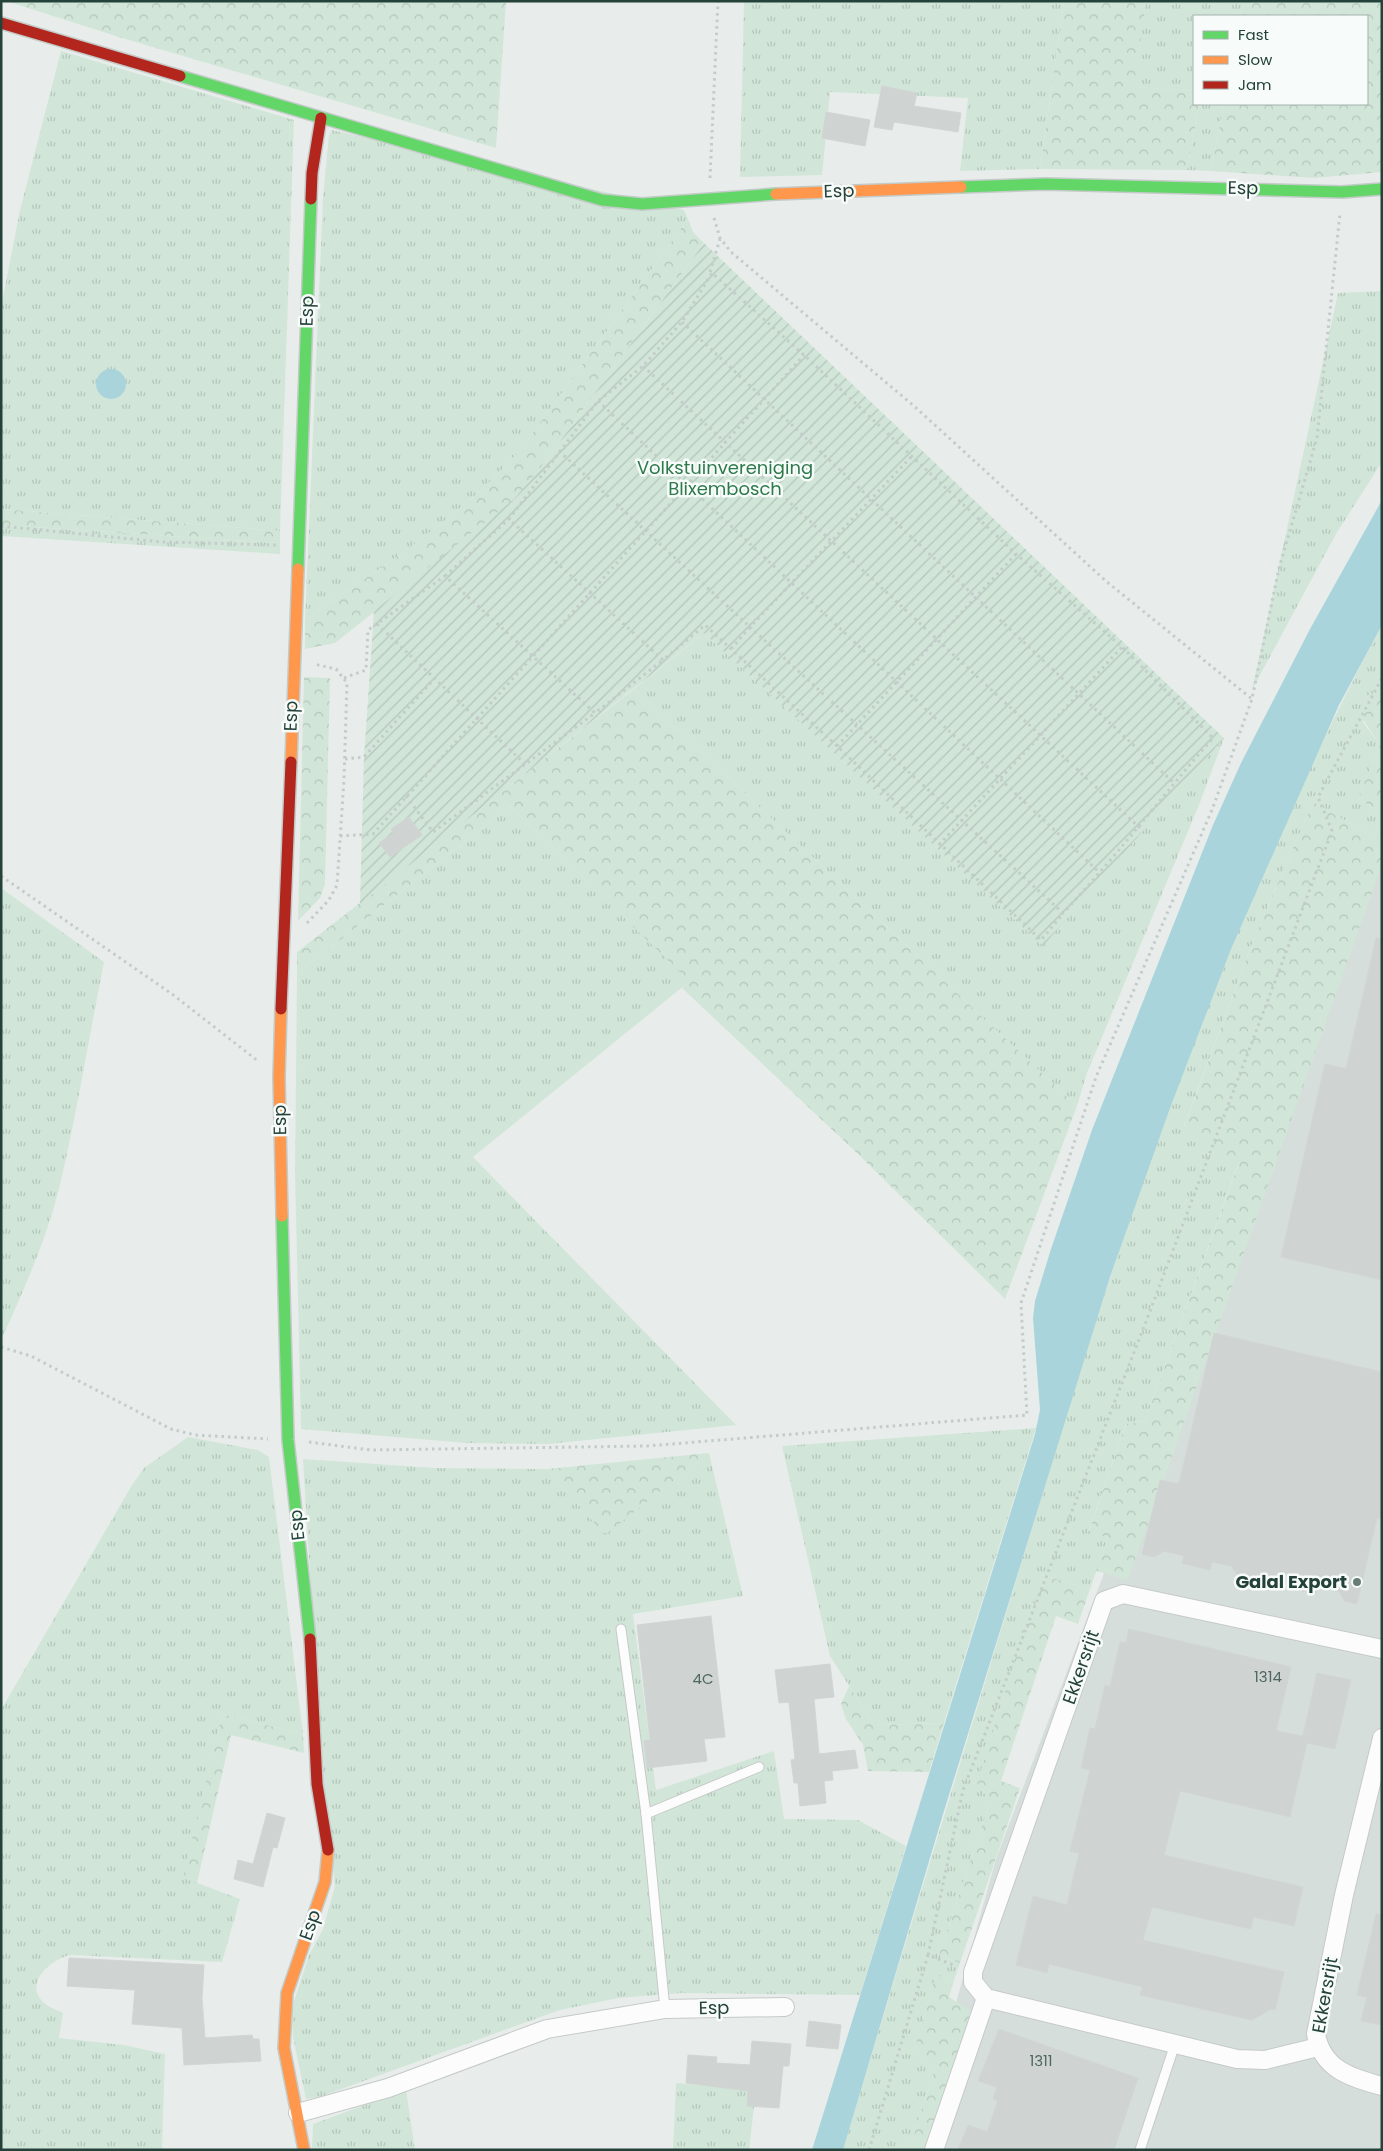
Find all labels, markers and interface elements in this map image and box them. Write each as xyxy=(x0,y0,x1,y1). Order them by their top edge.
legend xyxy=(1193,15,1368,105)
text: Fast xyxy=(1238,24,1269,45)
text: Slow xyxy=(1238,49,1273,70)
text: Jam xyxy=(1238,74,1272,95)
street label: Esp xyxy=(1227,175,1259,200)
street label: Esp xyxy=(823,177,855,204)
street label: Esp xyxy=(293,295,320,327)
park label: Volkstuinvereniging Blixembosch xyxy=(637,455,813,501)
street label: Esp xyxy=(277,700,304,732)
street label: Esp xyxy=(267,1104,292,1136)
street label: Esp xyxy=(282,1508,311,1542)
place label: Galal Export xyxy=(1235,1569,1347,1594)
marker: Galal Export xyxy=(1351,1576,1363,1588)
street label: Ekkersrijt xyxy=(1056,1626,1105,1707)
house number: 1314 xyxy=(1254,1666,1282,1687)
house number: 4C xyxy=(692,1668,714,1689)
street label: Esp xyxy=(293,1906,326,1943)
street label: Ekkersrijt xyxy=(1305,1955,1344,2035)
street label: Esp xyxy=(698,1995,730,2020)
house number: 1311 xyxy=(1029,2050,1053,2071)

